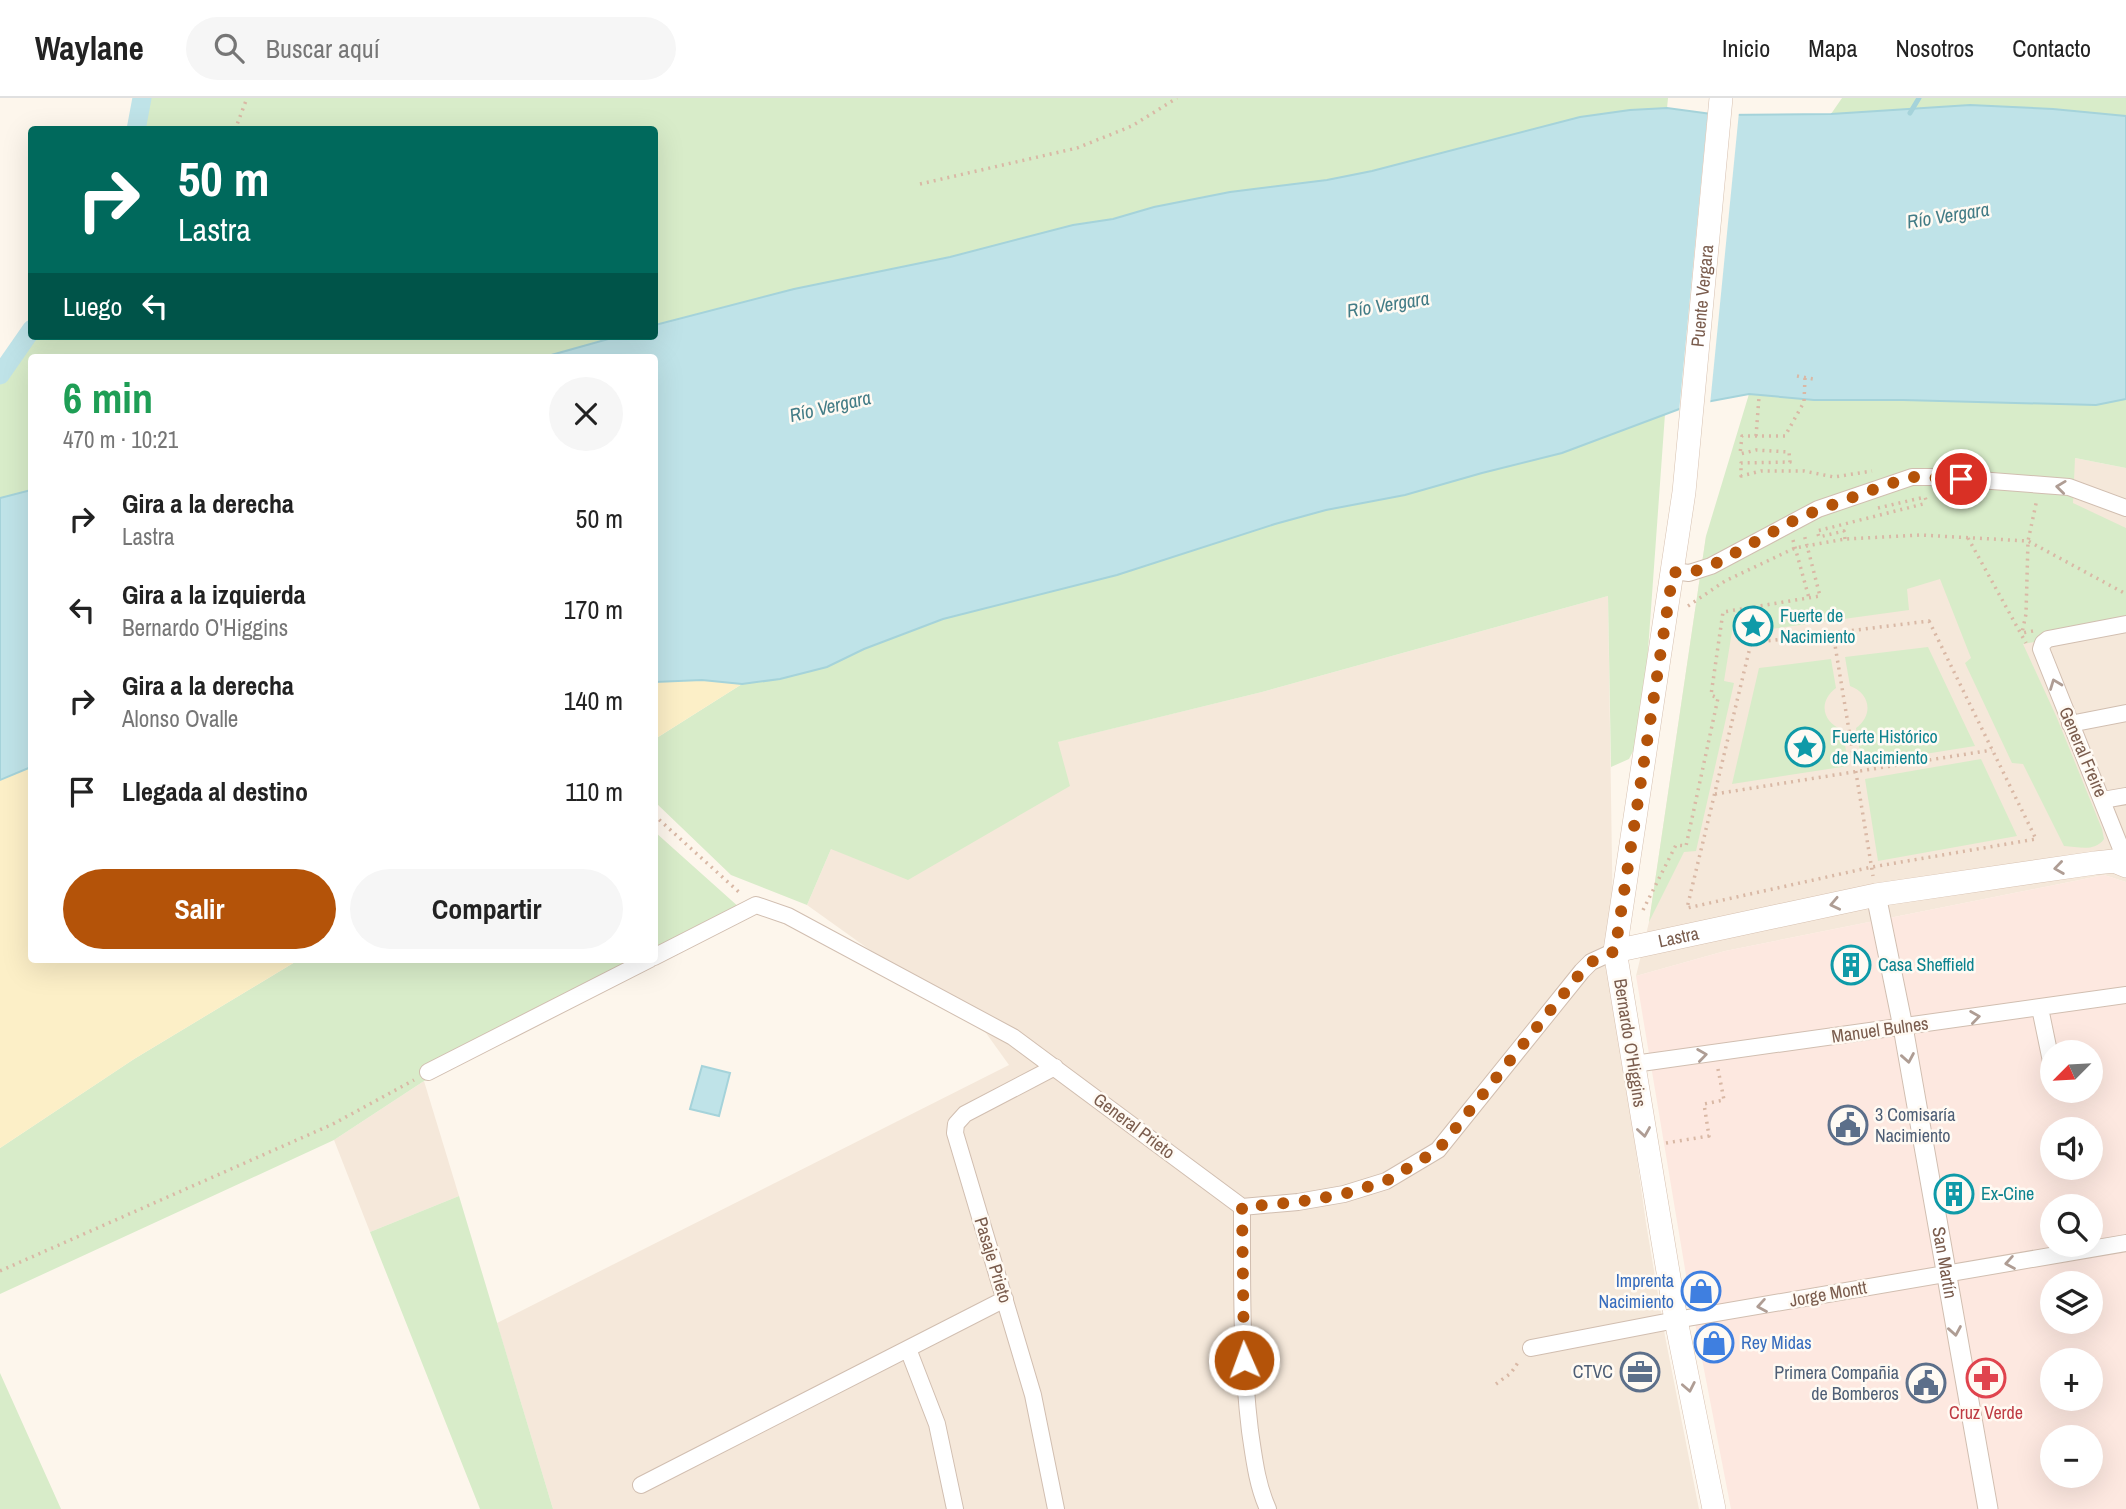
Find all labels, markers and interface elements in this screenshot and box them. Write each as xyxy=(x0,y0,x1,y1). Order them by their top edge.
search box xyxy=(186,17,676,80)
text: Waylane xyxy=(35,26,144,70)
icon: search xyxy=(210,29,248,67)
text: Buscar aquí xyxy=(266,31,380,66)
text: Inicio xyxy=(1722,32,1770,64)
text: Mapa xyxy=(1808,32,1857,64)
text: Nosotros xyxy=(1895,32,1974,64)
text: Contacto xyxy=(2012,32,2091,64)
text: 50 m xyxy=(178,145,270,211)
icon: right xyxy=(63,154,154,245)
water label: Río Vergara xyxy=(1905,196,1991,234)
text: Lastra xyxy=(178,208,251,251)
street label: Puente Vergara xyxy=(1685,243,1719,348)
water label: Río Vergara xyxy=(1345,285,1431,323)
icon: left xyxy=(136,287,174,325)
text: Luego xyxy=(63,289,122,324)
text: 6 min xyxy=(63,370,153,426)
button: close xyxy=(549,377,623,451)
water label: Río Vergara xyxy=(787,384,874,428)
text: 470 m · 10:21 xyxy=(63,424,178,455)
pin xyxy=(1931,449,1991,509)
icon: arrive xyxy=(1942,460,1980,498)
one-way arrow xyxy=(2055,480,2067,495)
text: Gira a la derecha xyxy=(122,486,294,521)
icon: right xyxy=(63,500,101,538)
text: 50 m xyxy=(576,501,623,536)
text: Lastra xyxy=(122,521,174,552)
text: Gira a la izquierda xyxy=(122,577,306,612)
icon: left xyxy=(63,591,101,629)
text: 170 m xyxy=(564,592,623,627)
place label: Fuerte de Nacimiento xyxy=(1780,603,1855,649)
place icon: Fuerte de Nacimiento xyxy=(1732,605,1774,647)
text: Bernardo O'Higgins xyxy=(122,612,288,643)
text: Gira a la derecha xyxy=(122,668,294,703)
one-way arrow xyxy=(2049,678,2063,690)
icon: right xyxy=(63,682,101,720)
text: 140 m xyxy=(564,683,623,718)
text: Alonso Ovalle xyxy=(122,703,238,734)
street label: General Freire xyxy=(2053,703,2114,801)
place label: Fuerte Histórico de Nacimiento xyxy=(1832,724,1938,770)
place icon: Fuerte Histórico de Nacimiento xyxy=(1784,726,1826,768)
icon: arrive xyxy=(63,773,101,811)
text: Llegada al destino xyxy=(122,774,308,809)
text: 110 m xyxy=(565,774,623,809)
one-way arrow xyxy=(2054,860,2065,875)
button: Salir xyxy=(63,869,336,949)
button: Compartir xyxy=(350,869,623,949)
one-way arrow xyxy=(1829,896,1841,910)
street label: Lastra xyxy=(1656,920,1701,953)
building icon: Casa Sheffield xyxy=(1830,944,1872,986)
place label: Casa Sheffield xyxy=(1878,952,1975,977)
street label: Bernardo O'Higgins xyxy=(1608,977,1653,1109)
street label: Manuel Bulnes xyxy=(1830,1010,1930,1049)
one-way arrow xyxy=(1970,1010,1981,1025)
north arrow xyxy=(2040,1040,2104,1102)
map controls xyxy=(2040,1040,2103,1488)
one-way arrow xyxy=(1696,1048,1707,1063)
one-way arrow xyxy=(1900,1052,1915,1064)
street label: General Prieto xyxy=(1088,1087,1180,1164)
place label: 3 Comisaría Nacimiento xyxy=(1875,1102,1955,1148)
public building icon: 3 Comisaría Nacimiento xyxy=(1827,1104,1869,1146)
button: sound xyxy=(2040,1117,2103,1180)
one-way arrow xyxy=(1636,1126,1651,1138)
building icon: Ex-Cine xyxy=(1933,1173,1975,1215)
place label: Ex-Cine xyxy=(1981,1181,2034,1206)
button: search xyxy=(2040,1194,2103,1257)
street label: Pasaje Prieto xyxy=(969,1214,1018,1306)
street label: San Martín xyxy=(1926,1225,1964,1300)
one-way arrow xyxy=(2005,1255,2016,1270)
place label: Imprenta Nacimiento xyxy=(1599,1268,1674,1314)
shop icon: Imprenta Nacimiento xyxy=(1680,1270,1722,1312)
button: layers xyxy=(2040,1271,2103,1334)
street label: Jorge Montt xyxy=(1787,1274,1868,1313)
one-way arrow xyxy=(1756,1298,1768,1313)
shop icon: Rey Midas xyxy=(1693,1322,1735,1364)
position arrow xyxy=(1207,1323,1281,1397)
one-way arrow xyxy=(1947,1324,1962,1336)
place label: Rey Midas xyxy=(1741,1330,1812,1355)
button: + xyxy=(2040,1348,2103,1411)
office icon: CTVC xyxy=(1619,1351,1661,1393)
pharmacy icon: Cruz Verde xyxy=(1965,1357,2007,1399)
place label: CTVC xyxy=(1573,1359,1613,1384)
place label: Primera Compañia de Bomberos xyxy=(1774,1360,1899,1406)
public building icon: Primera Compañia de Bomberos xyxy=(1905,1362,1947,1404)
one-way arrow xyxy=(1681,1381,1696,1393)
place label: Cruz Verde xyxy=(1949,1400,2023,1425)
button: − xyxy=(2040,1425,2103,1488)

